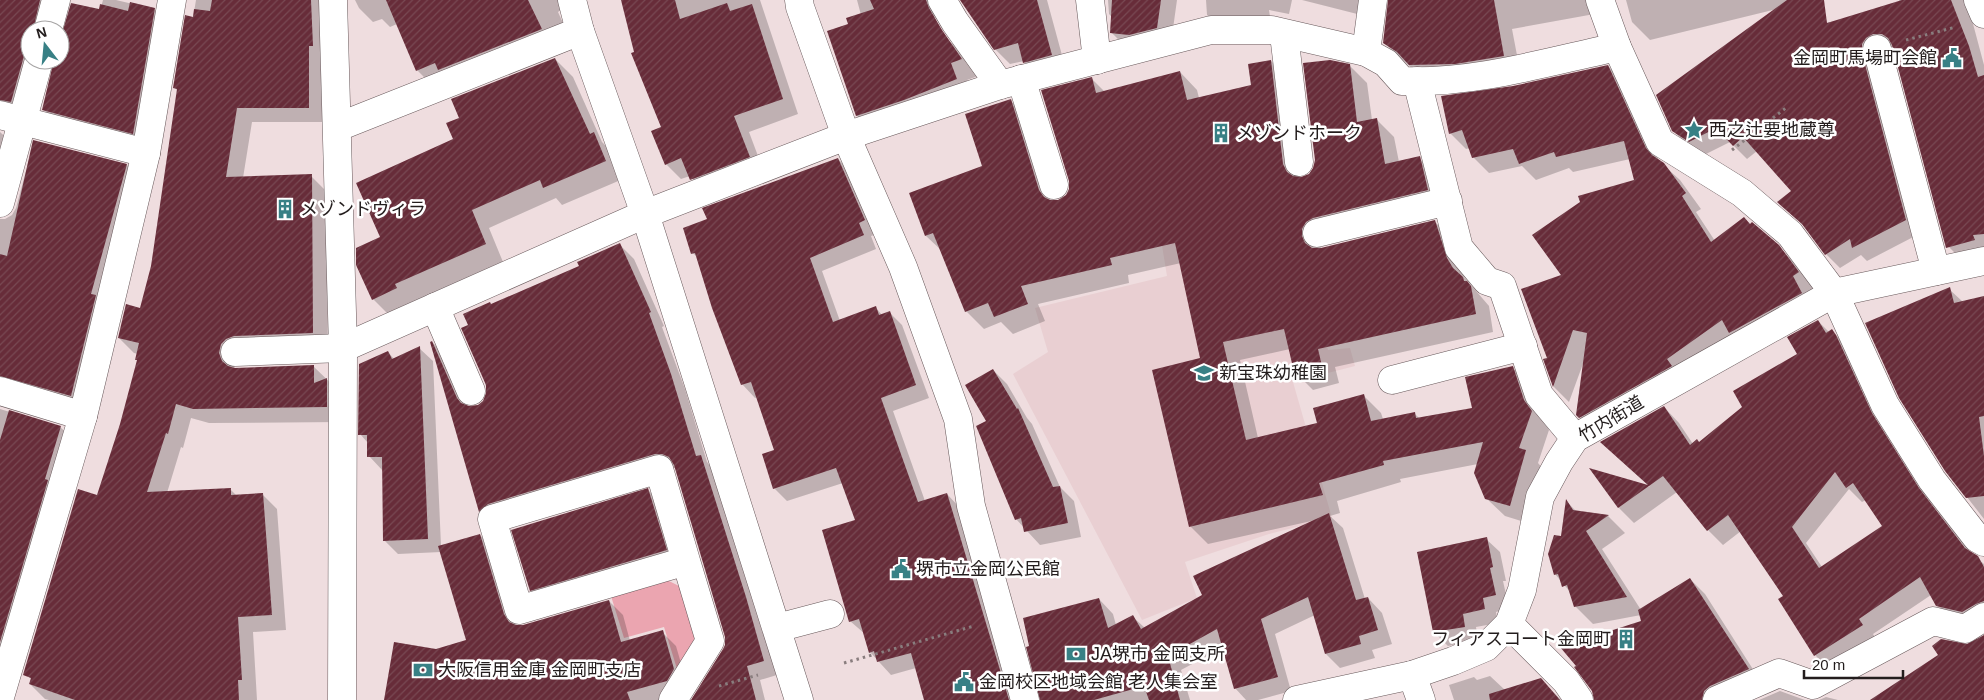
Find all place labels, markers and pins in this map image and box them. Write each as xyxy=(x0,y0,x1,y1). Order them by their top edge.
public building icon: 金岡町馬場町会館 xyxy=(1941,47,1963,69)
place label: 金岡町馬場町会館 xyxy=(1793,48,1937,68)
place icon: 西之辻要地蔵尊 xyxy=(1683,119,1705,141)
place label: 西之辻要地蔵尊 xyxy=(1709,120,1835,140)
building icon: メゾンドホーク xyxy=(1210,122,1232,144)
place label: メゾンドホーク xyxy=(1236,123,1362,143)
building icon: メゾンドヴィラ xyxy=(274,198,296,220)
place label: メゾンドヴィラ xyxy=(300,199,426,219)
school or university icon: 新宝珠幼稚園 xyxy=(1193,362,1215,384)
place label: 新宝珠幼稚園 xyxy=(1219,363,1327,383)
public building icon: 堺市立金岡公民館 xyxy=(890,558,912,580)
place label: 堺市立金岡公民館 xyxy=(916,559,1060,579)
building icon: フィアスコート金岡町 xyxy=(1615,628,1637,650)
place label: フィアスコート金岡町 xyxy=(1431,629,1611,649)
bank icon: JA堺市 金岡支所 xyxy=(1065,643,1087,665)
place label: JA堺市 金岡支所 xyxy=(1091,644,1225,664)
bank icon: 大阪信用金庫 金岡町支店 xyxy=(412,659,434,681)
place label: 大阪信用金庫 金岡町支店 xyxy=(438,660,641,680)
public building icon: 金岡校区地域会館 老人集会室 xyxy=(953,671,975,693)
place label: 金岡校区地域会館 老人集会室 xyxy=(979,672,1218,692)

